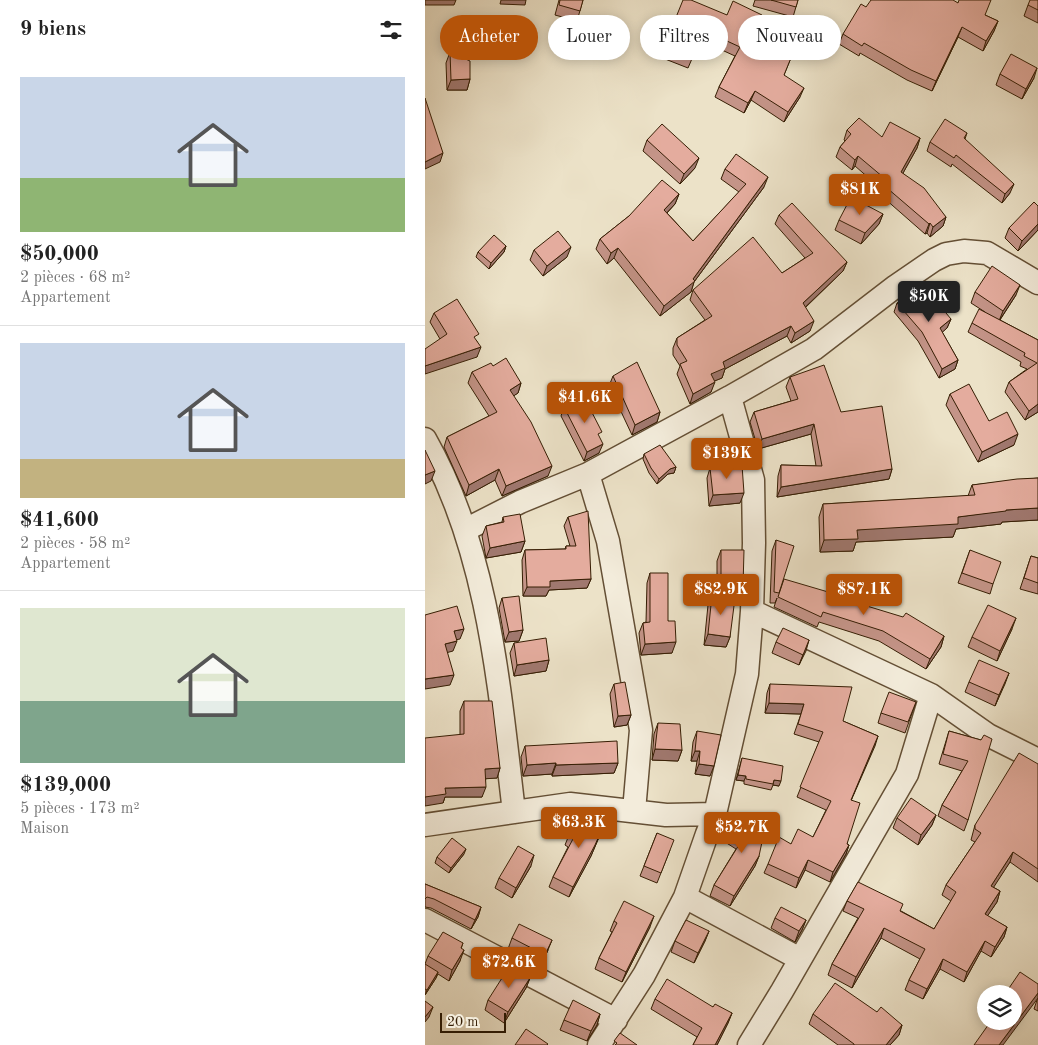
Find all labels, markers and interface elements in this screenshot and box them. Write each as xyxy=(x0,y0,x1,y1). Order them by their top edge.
chip: Acheter xyxy=(440,15,538,60)
chip: Louer xyxy=(548,15,630,60)
chip: Filtres xyxy=(640,15,728,60)
chip: Nouveau xyxy=(738,15,841,60)
icon: filters xyxy=(377,16,405,44)
text: 9 biens xyxy=(20,19,86,40)
icon: home xyxy=(168,110,258,200)
pin: $81K xyxy=(830,174,890,216)
text: $81K xyxy=(840,182,880,198)
text: $50,000 xyxy=(20,244,99,265)
text: 2 pièces · 68 m² xyxy=(20,270,130,286)
pin: $50K xyxy=(899,280,959,323)
text: $50K xyxy=(909,289,949,305)
text: Appartement xyxy=(20,290,111,306)
icon: home xyxy=(168,375,258,465)
pin: $41.6K xyxy=(544,382,626,424)
text: $41.6K xyxy=(558,390,612,406)
pin: $139K xyxy=(692,438,762,480)
text: $139K xyxy=(702,446,752,462)
text: $41,600 xyxy=(20,510,99,531)
text: 2 pièces · 58 m² xyxy=(20,536,130,552)
text: Appartement xyxy=(20,556,111,572)
pin: $82.9K xyxy=(680,574,762,616)
pin: $87.1K xyxy=(823,574,905,616)
text: $82.9K xyxy=(694,582,748,598)
text: $87.1K xyxy=(837,582,891,598)
icon: home xyxy=(168,640,258,730)
text: $139,000 xyxy=(20,775,111,796)
text: 5 pièces · 173 m² xyxy=(20,801,140,817)
pin: $63.3K xyxy=(538,806,620,849)
pin: $52.7K xyxy=(701,812,783,854)
text: $63.3K xyxy=(552,815,606,831)
text: $52.7K xyxy=(715,820,769,836)
text: Maison xyxy=(20,821,69,837)
pin: $72.6K xyxy=(468,946,550,989)
text: $72.6K xyxy=(482,955,536,971)
map controls xyxy=(977,985,1022,1030)
button: layers xyxy=(977,985,1022,1030)
scale bar xyxy=(440,1010,506,1033)
text: 20 m xyxy=(447,1015,478,1029)

